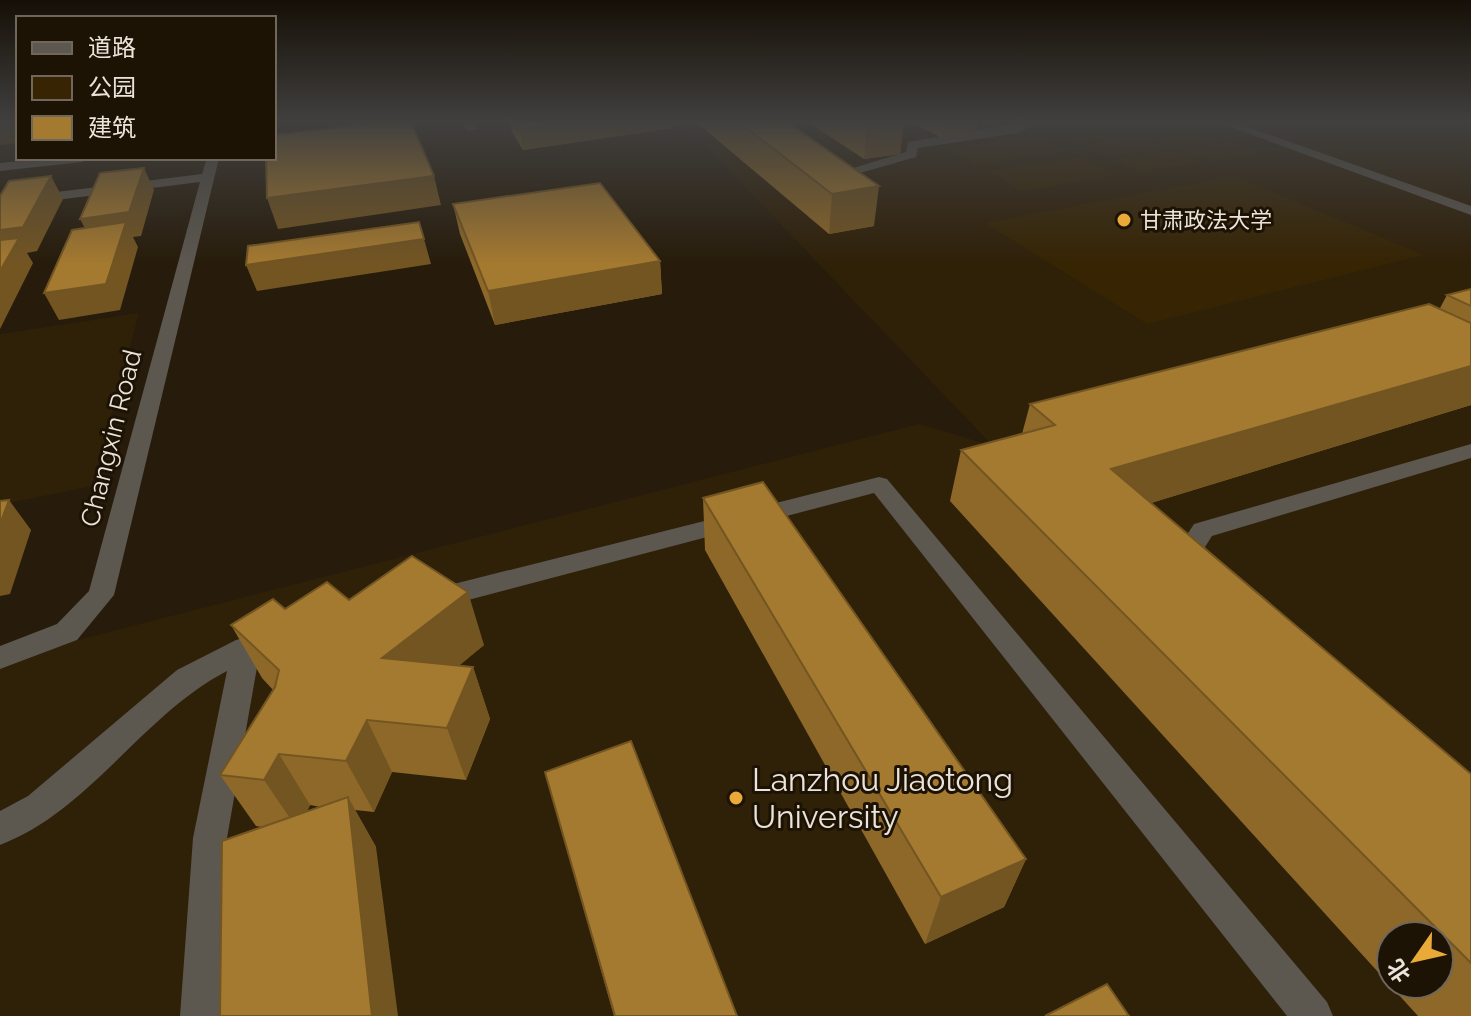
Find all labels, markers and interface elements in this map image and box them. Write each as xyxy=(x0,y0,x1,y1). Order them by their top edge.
legend xyxy=(16,16,276,160)
text: 道路 xyxy=(88,33,136,62)
text: 公园 xyxy=(88,73,136,102)
text: 建筑 xyxy=(88,113,136,142)
place label: 甘肃政法大学 xyxy=(1140,207,1272,233)
marker: 甘肃政法大学 xyxy=(1115,211,1133,229)
street label: Changxin Road xyxy=(75,346,147,530)
place label: Lanzhou Jiaotong University xyxy=(752,761,1013,835)
marker: Lanzhou Jiaotong University xyxy=(727,789,745,807)
north arrow xyxy=(1375,920,1455,1000)
text: 北 xyxy=(1381,955,1415,988)

